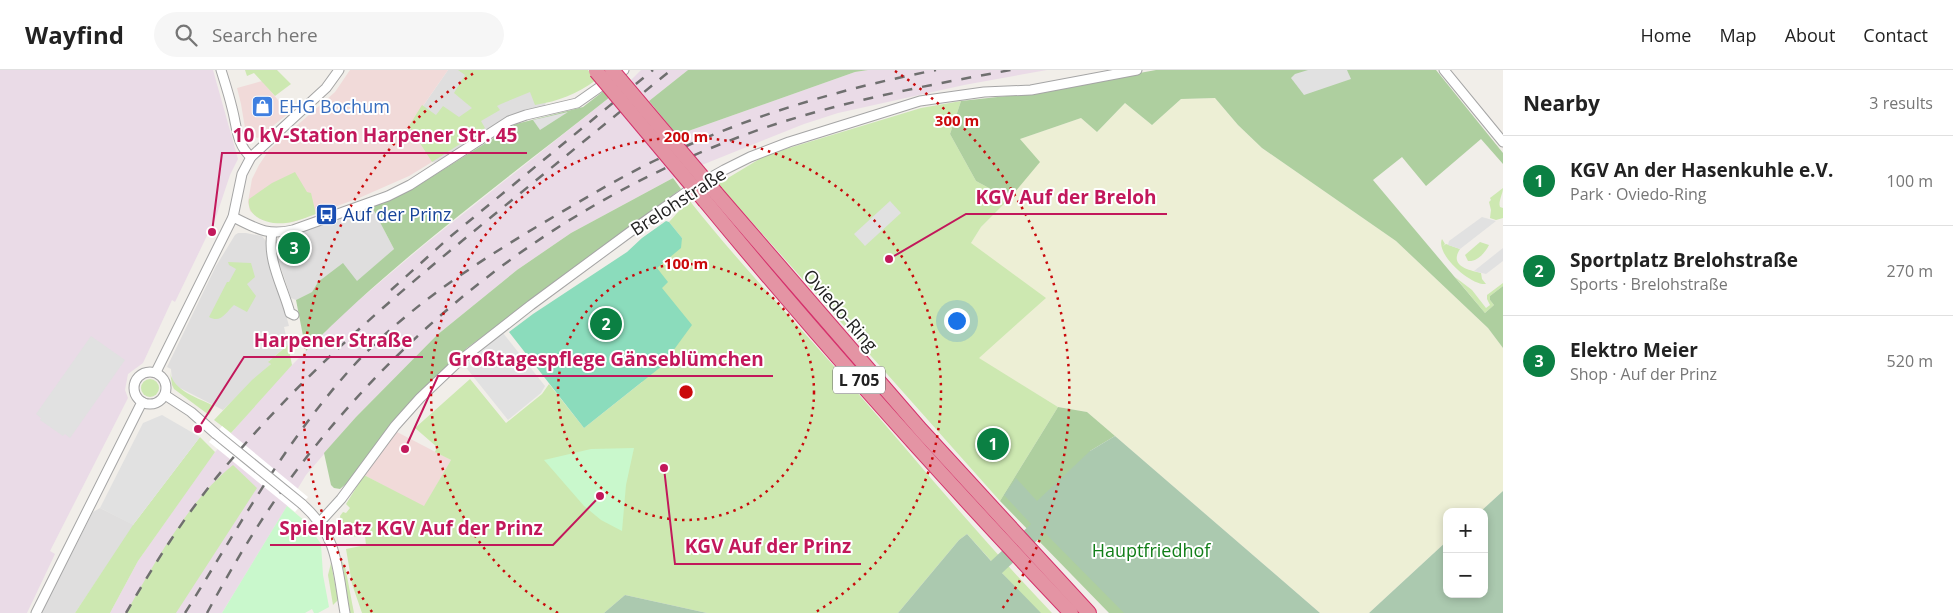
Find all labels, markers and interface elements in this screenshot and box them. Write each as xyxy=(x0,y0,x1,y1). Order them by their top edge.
search box xyxy=(154,12,504,57)
text: Wayfind xyxy=(25,18,124,51)
icon: search xyxy=(172,21,200,49)
text: Search here xyxy=(212,22,318,48)
text: Home xyxy=(1641,23,1691,47)
text: Map xyxy=(1719,23,1757,47)
text: About xyxy=(1785,23,1835,47)
text: Contact xyxy=(1863,23,1928,47)
text: Nearby xyxy=(1523,89,1600,117)
text: 3 results xyxy=(1869,92,1933,114)
shop icon: EHG Bochum xyxy=(251,94,275,118)
place label: EHG Bochum xyxy=(279,94,390,118)
text: 300 m xyxy=(935,110,979,130)
callout: 10 kV-Station Harpener Str. 45 xyxy=(222,119,527,153)
text: 10 kV-Station Harpener Str. 45 xyxy=(233,122,517,148)
text: 200 m xyxy=(664,126,708,146)
text: KGV An der Hasenkuhle e.V. xyxy=(1570,157,1833,183)
street label: Brelohstraße xyxy=(626,161,730,241)
text: 1 xyxy=(1534,170,1544,192)
text: 100 m xyxy=(1887,170,1933,192)
callout: KGV Auf der Breloh xyxy=(966,180,1167,214)
text: Park · Oviedo-Ring xyxy=(1570,183,1706,205)
text: KGV Auf der Breloh xyxy=(975,184,1157,210)
bus stop icon: Auf der Prinz xyxy=(315,202,339,226)
place label: Auf der Prinz xyxy=(343,202,452,226)
pin: 3 xyxy=(278,229,310,267)
text: Sportplatz Brelohstraße xyxy=(1570,247,1798,273)
text: 100 m xyxy=(664,253,708,273)
text: 2 xyxy=(1534,260,1544,282)
text: 270 m xyxy=(1887,260,1933,282)
street label: Oviedo-Ring xyxy=(799,264,884,356)
text: Sports · Brelohstraße xyxy=(1570,273,1728,295)
pin: 2 xyxy=(590,305,622,343)
your location xyxy=(944,308,970,334)
callout: Harpener Straße xyxy=(244,323,423,357)
text: Harpener Straße xyxy=(254,327,412,353)
text: Elektro Meier xyxy=(1570,337,1698,363)
callout: Großtagespflege Gänseblümchen xyxy=(438,342,773,376)
text: Großtagespflege Gänseblümchen xyxy=(448,346,764,372)
text: 3 xyxy=(1534,350,1544,372)
text: 520 m xyxy=(1887,350,1933,372)
text: Shop · Auf der Prinz xyxy=(1570,363,1717,385)
road number: L 705 xyxy=(833,366,885,394)
centre of rings xyxy=(677,383,695,401)
pin: 1 xyxy=(977,425,1009,463)
map controls xyxy=(1443,508,1488,598)
button: + xyxy=(1443,508,1488,553)
callout: Spielplatz KGV Auf der Prinz xyxy=(270,511,553,545)
text: Spielplatz KGV Auf der Prinz xyxy=(279,515,543,541)
callout: KGV Auf der Prinz xyxy=(675,530,861,564)
text: KGV Auf der Prinz xyxy=(685,533,851,559)
park label: Hauptfriedhof xyxy=(1092,538,1211,562)
button: − xyxy=(1443,553,1488,598)

